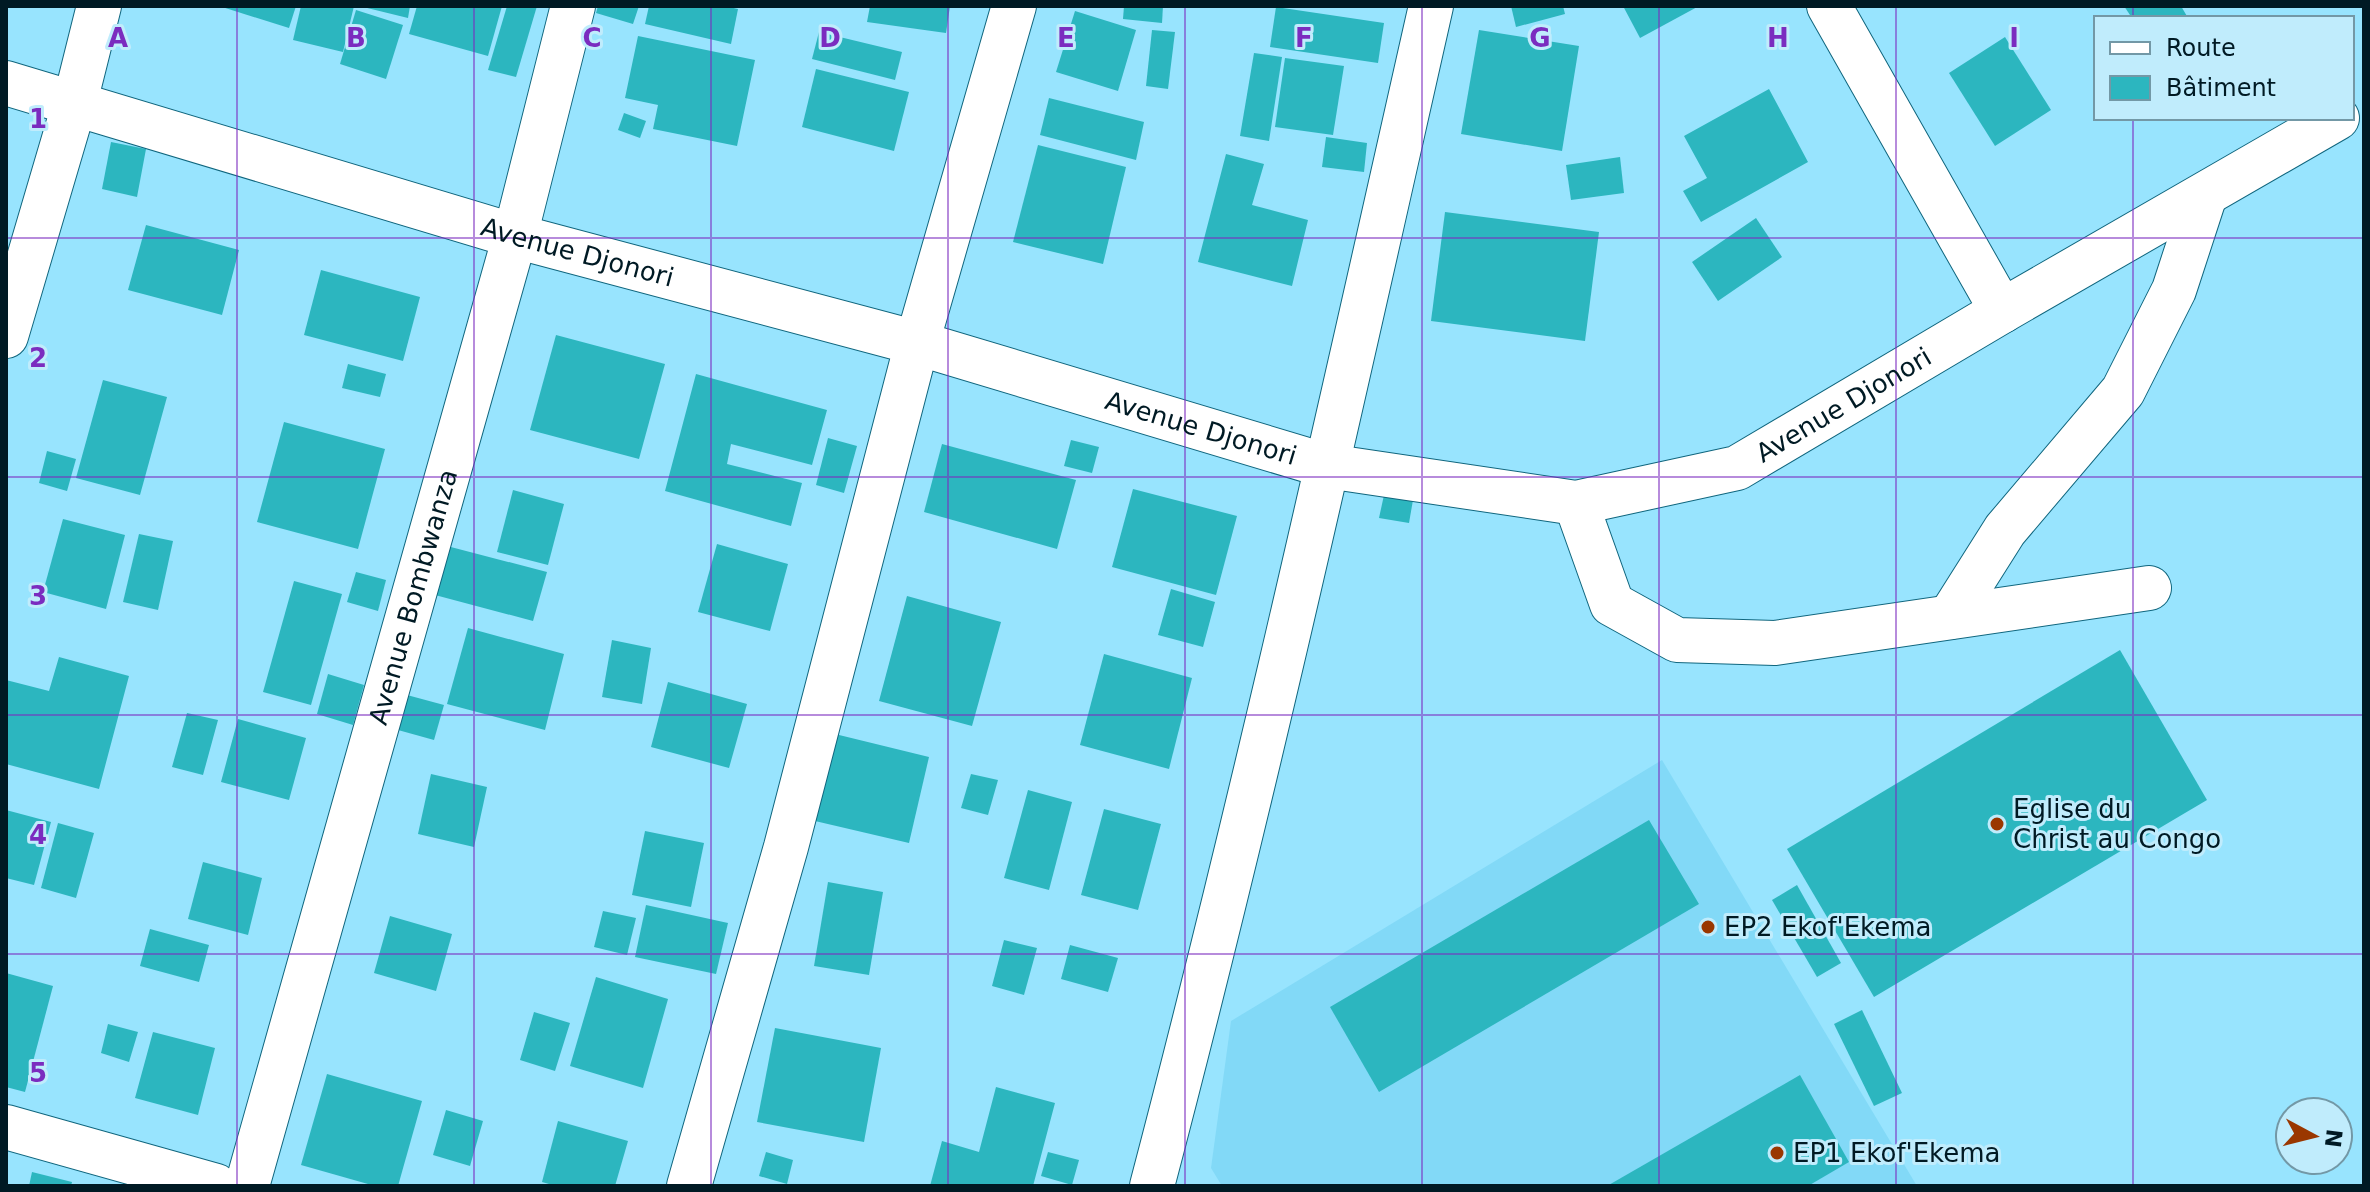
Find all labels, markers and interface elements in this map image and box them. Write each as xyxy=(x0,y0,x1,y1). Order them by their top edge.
legend xyxy=(2094,16,2354,120)
text: A xyxy=(108,23,128,53)
text: B xyxy=(346,23,366,53)
text: C xyxy=(582,23,602,53)
text: D xyxy=(819,23,841,53)
text: E xyxy=(1057,23,1075,53)
text: F xyxy=(1295,23,1313,53)
text: G xyxy=(1529,23,1551,53)
text: H xyxy=(1767,23,1789,53)
text: I xyxy=(2009,23,2019,53)
text: Route xyxy=(2166,34,2236,62)
text: Bâtiment xyxy=(2166,74,2276,102)
text: 1 xyxy=(29,104,47,134)
street label: Avenue Djonori xyxy=(477,212,677,293)
street label: Avenue Djonori xyxy=(1751,341,1937,468)
text: 2 xyxy=(29,343,47,373)
street label: Avenue Djonori xyxy=(1102,385,1300,471)
street label: Avenue Bombwanza xyxy=(363,466,463,728)
text: 3 xyxy=(29,581,47,611)
place label: Eglise du Christ au Congo xyxy=(2013,794,2221,854)
marker: Eglise du Christ au Congo xyxy=(1988,815,2006,833)
text: 4 xyxy=(29,820,47,850)
place label: EP2 Ekof'Ekema xyxy=(1724,912,1932,942)
marker: EP2 Ekof'Ekema xyxy=(1699,918,1717,936)
text: 5 xyxy=(29,1058,47,1088)
north arrow xyxy=(2274,1096,2354,1176)
text: N xyxy=(2320,1128,2347,1149)
place label: EP1 Ekof'Ekema xyxy=(1793,1138,2001,1168)
marker: EP1 Ekof'Ekema xyxy=(1768,1144,1786,1162)

